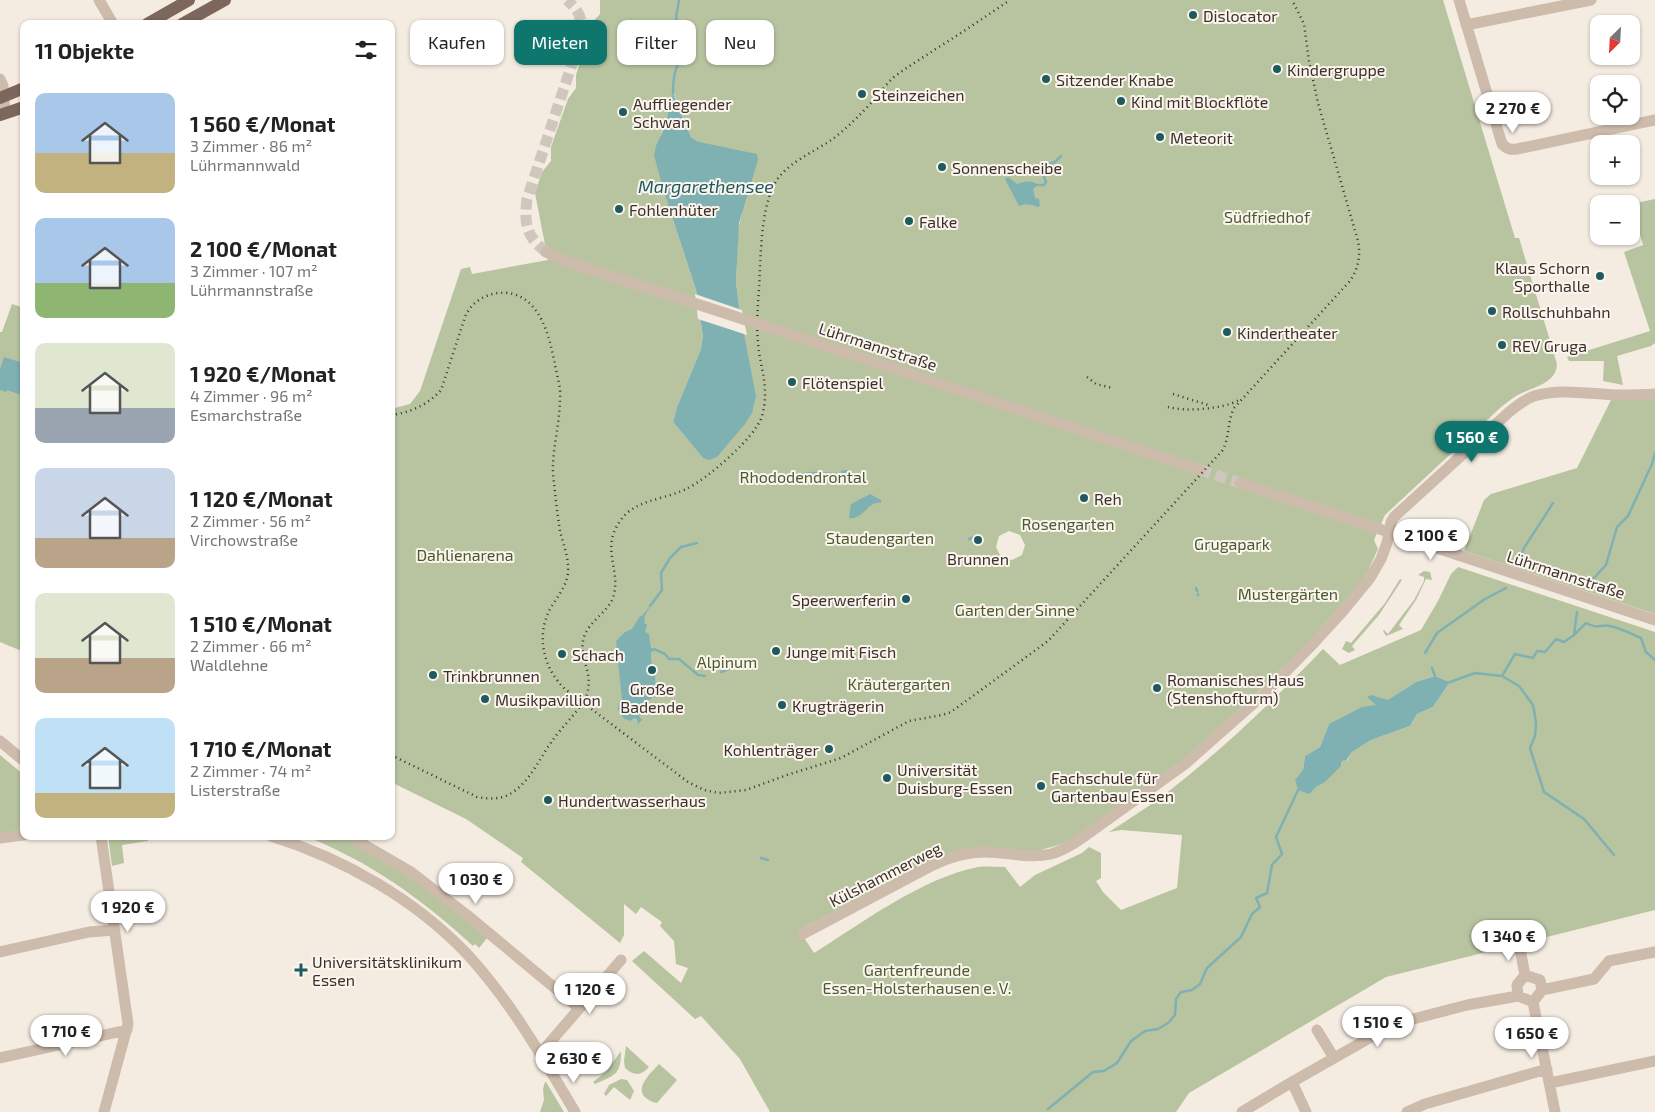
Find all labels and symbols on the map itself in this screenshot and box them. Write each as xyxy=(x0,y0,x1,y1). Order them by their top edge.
place label: Dislocator xyxy=(1203,6,1278,25)
marker: Dislocator xyxy=(1187,9,1199,21)
north arrow xyxy=(1590,15,1640,65)
place label: Kindergruppe xyxy=(1287,60,1385,79)
marker: Kindergruppe xyxy=(1271,63,1283,75)
place label: Sitzender Knabe xyxy=(1056,70,1174,89)
marker: Sitzender Knabe xyxy=(1040,73,1052,85)
place label: Steinzeichen xyxy=(872,85,965,104)
marker: Steinzeichen xyxy=(856,88,868,100)
place label: Kind mit Blockflöte xyxy=(1131,92,1268,111)
pin: 2 270 € xyxy=(1467,92,1559,134)
place label: Auffliegender Schwan xyxy=(633,94,732,131)
marker: Kind mit Blockflöte xyxy=(1115,95,1127,107)
marker: Auffliegender Schwan xyxy=(617,106,629,118)
place label: Meteorit xyxy=(1170,128,1233,147)
marker: Meteorit xyxy=(1154,131,1166,143)
place label: Sonnenscheibe xyxy=(952,158,1062,177)
marker: Sonnenscheibe xyxy=(936,161,948,173)
water label: Margarethensee xyxy=(638,175,774,197)
place label: Fohlenhüter xyxy=(629,200,718,219)
marker: Fohlenhüter xyxy=(613,203,625,215)
park label: Südfriedhof xyxy=(1224,207,1311,226)
place label: Falke xyxy=(919,212,957,231)
marker: Falke xyxy=(903,215,915,227)
place label: Klaus Schorn Sporthalle xyxy=(1495,258,1590,295)
marker: Klaus Schorn Sporthalle xyxy=(1594,270,1606,282)
place label: Rollschuhbahn xyxy=(1502,302,1611,321)
marker: Rollschuhbahn xyxy=(1486,305,1498,317)
street label: Lührmannstraße xyxy=(816,318,940,374)
place label: Kindertheater xyxy=(1237,323,1338,342)
marker: Kindertheater xyxy=(1221,326,1233,338)
place label: REV Gruga xyxy=(1512,336,1587,355)
marker: REV Gruga xyxy=(1496,339,1508,351)
place label: Flötenspiel xyxy=(802,373,883,392)
marker: Flötenspiel xyxy=(786,376,798,388)
pin: 1 560 € xyxy=(1426,420,1518,463)
park label: Rhododendrontal xyxy=(740,467,867,486)
place label: Reh xyxy=(1094,489,1122,508)
marker: Reh xyxy=(1078,492,1090,504)
park label: Rosengarten xyxy=(1022,514,1114,533)
pin: 2 100 € xyxy=(1385,518,1477,561)
park label: Staudengarten xyxy=(826,528,934,547)
marker: Brunnen xyxy=(972,534,984,546)
park label: Grugapark xyxy=(1194,534,1270,553)
park label: Dahlienarena xyxy=(417,545,513,564)
street label: Lührmannstraße xyxy=(1504,546,1628,602)
place label: Brunnen xyxy=(947,549,1009,568)
park label: Mustergärten xyxy=(1238,584,1338,603)
place label: Speerwerferin xyxy=(792,590,896,609)
marker: Speerwerferin xyxy=(900,593,912,605)
park label: Garten der Sinne xyxy=(955,600,1075,619)
place label: Junge mit Fisch xyxy=(786,642,896,661)
place label: Schach xyxy=(572,645,624,664)
marker: Junge mit Fisch xyxy=(770,645,782,657)
marker: Schach xyxy=(556,648,568,660)
park label: Alpinum xyxy=(697,652,757,671)
marker: Große Badende xyxy=(646,664,658,676)
place label: Trinkbrunnen xyxy=(443,666,540,685)
marker: Trinkbrunnen xyxy=(427,669,439,681)
place label: Romanisches Haus (Stenshofturm) xyxy=(1167,670,1304,707)
park label: Kräutergarten xyxy=(848,674,950,693)
place label: Große Badende xyxy=(620,679,684,716)
marker: Romanisches Haus (Stenshofturm) xyxy=(1151,682,1163,694)
place label: Musikpavillion xyxy=(495,690,601,709)
marker: Musikpavillion xyxy=(479,693,491,705)
place label: Krugträgerin xyxy=(792,696,884,715)
marker: Krugträgerin xyxy=(776,699,788,711)
place label: Kohlenträger xyxy=(724,740,820,759)
marker: Kohlenträger xyxy=(823,743,835,755)
place label: Universität Duisburg-Essen xyxy=(897,760,1013,797)
place label: Fachschule für Gartenbau Essen xyxy=(1051,768,1174,805)
marker: Universität Duisburg-Essen xyxy=(881,772,893,784)
marker: Fachschule für Gartenbau Essen xyxy=(1035,780,1047,792)
place label: Hundertwasserhaus xyxy=(558,791,706,810)
marker: Hundertwasserhaus xyxy=(542,794,554,806)
street label: Külshammerweg xyxy=(826,838,944,910)
pin: 1 030 € xyxy=(430,862,522,905)
pin: 1 920 € xyxy=(82,890,174,933)
pin: 1 340 € xyxy=(1463,920,1555,962)
place label: Universitätsklinikum Essen xyxy=(312,952,462,989)
park label: Gartenfreunde Essen-Holsterhausen e. V. xyxy=(823,960,1011,997)
marker: Universitätsklinikum Essen xyxy=(294,963,308,977)
pin: 1 120 € xyxy=(544,972,636,1015)
pin: 1 510 € xyxy=(1332,1006,1424,1048)
pin: 1 710 € xyxy=(20,1014,112,1057)
pin: 1 650 € xyxy=(1486,1016,1578,1059)
pin: 2 630 € xyxy=(528,1042,620,1084)

